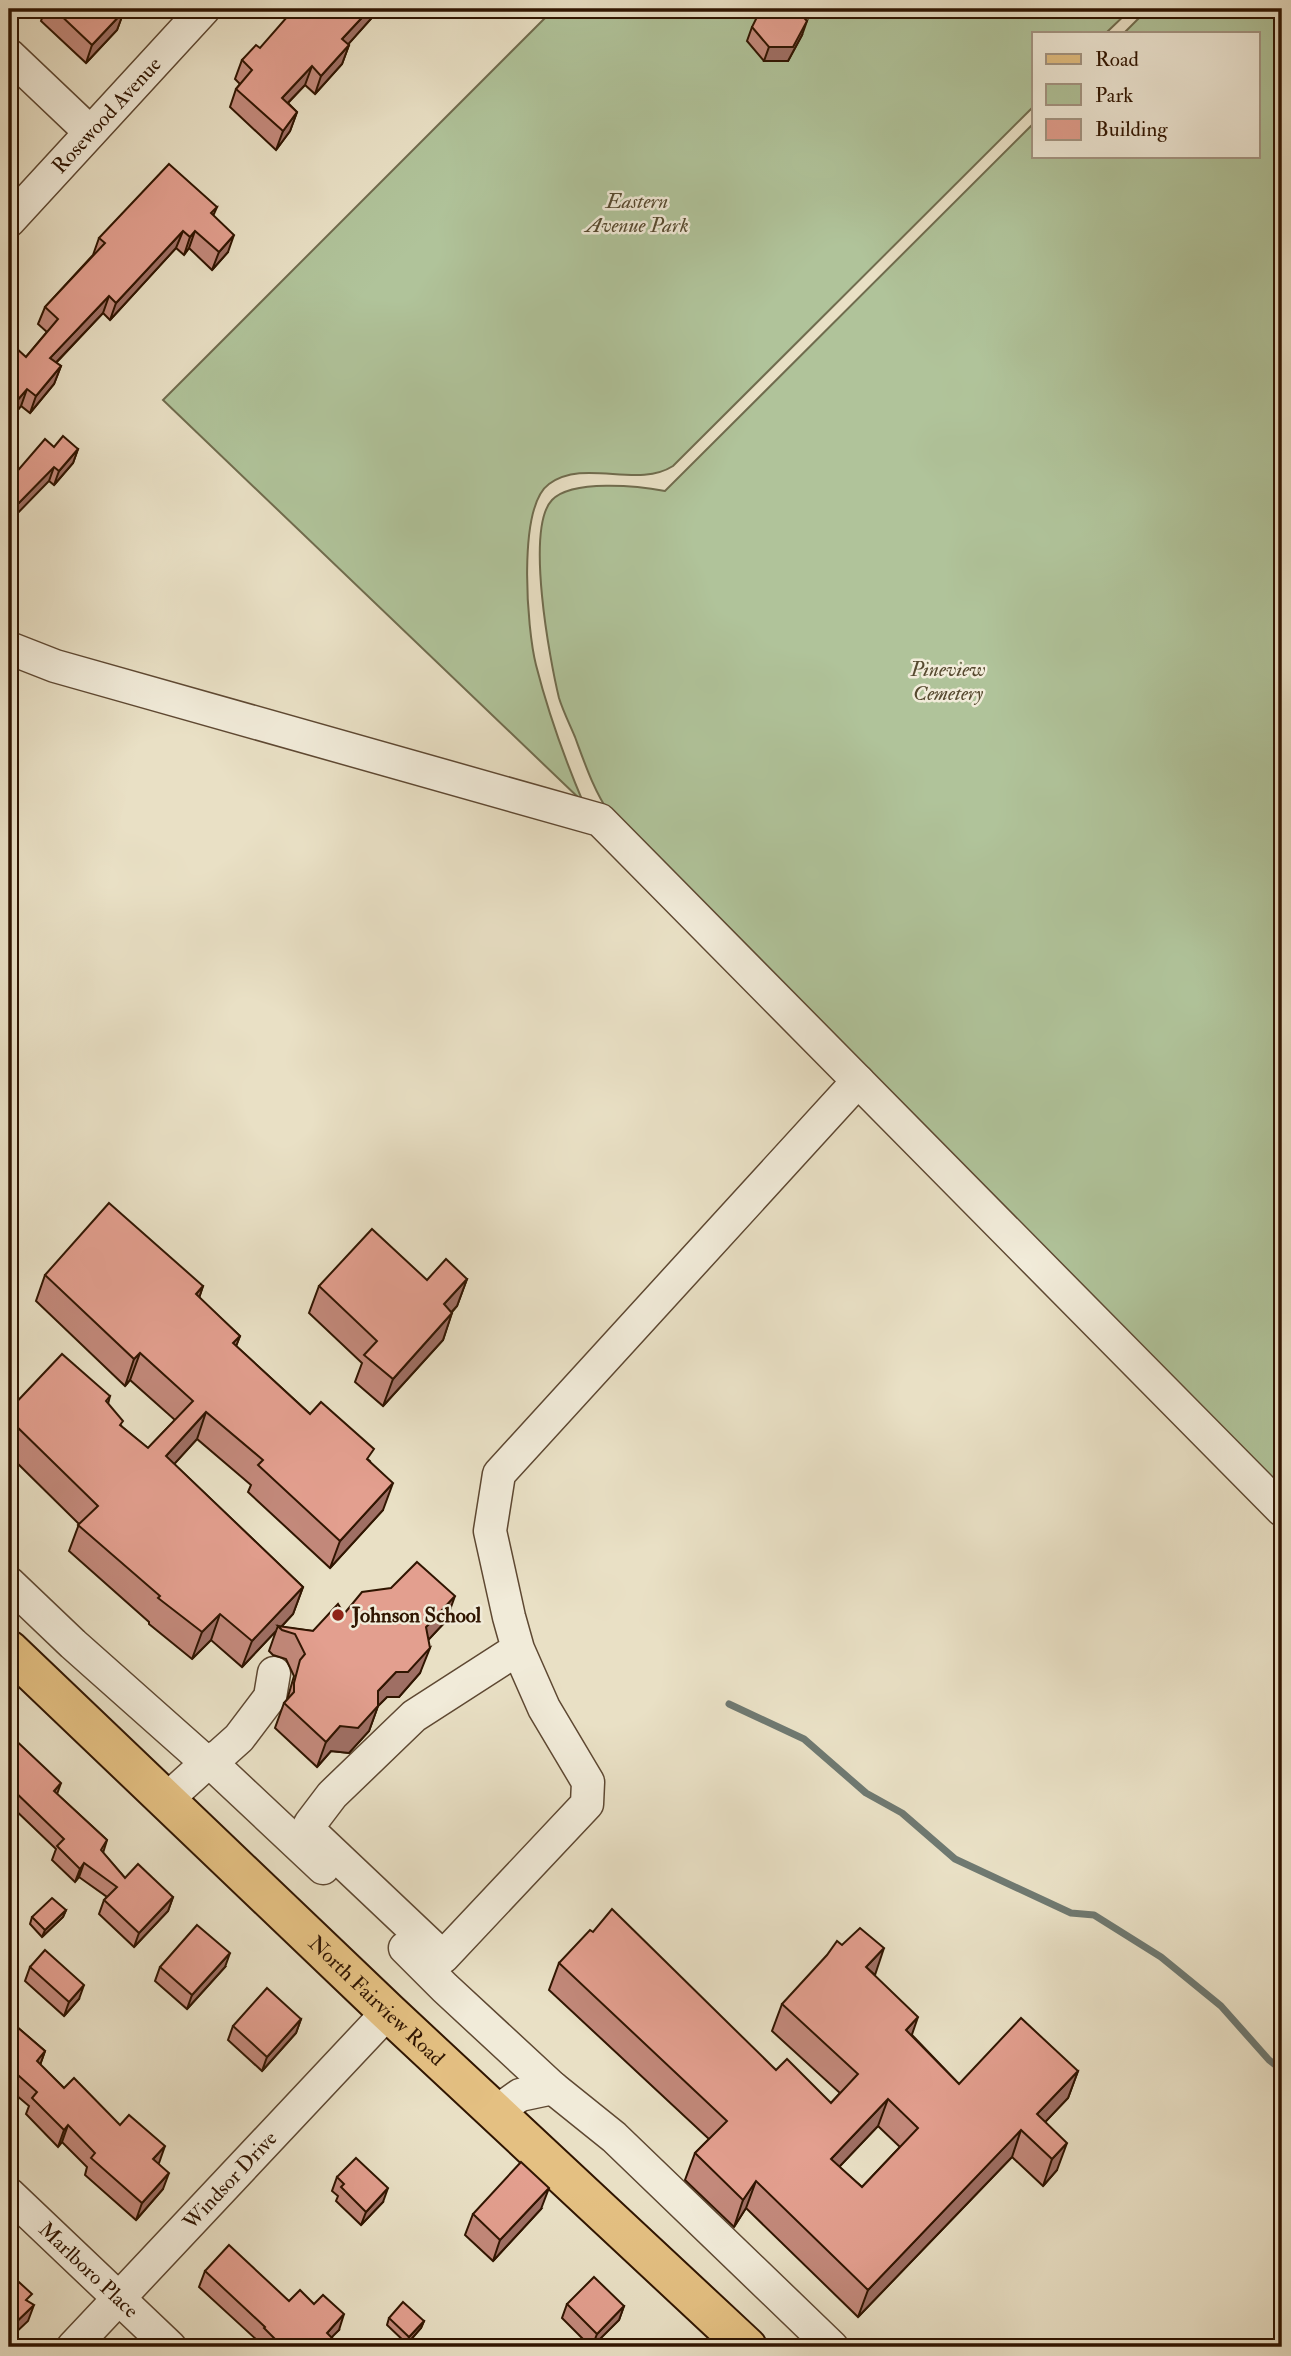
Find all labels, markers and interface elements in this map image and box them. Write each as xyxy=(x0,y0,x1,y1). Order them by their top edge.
legend xyxy=(1032,32,1260,158)
text: Road xyxy=(1095,46,1140,73)
street label: Rosewood Avenue xyxy=(46,51,167,179)
text: Park xyxy=(1095,82,1133,109)
text: Building xyxy=(1095,116,1168,143)
park label: Eastern Avenue Park xyxy=(583,188,689,239)
park label: Pineview Cemetery xyxy=(909,656,986,707)
place label: Johnson School xyxy=(351,1602,482,1629)
marker: Johnson School xyxy=(330,1607,346,1623)
street label: North Fairview Road xyxy=(303,1930,451,2072)
street label: Windsor Drive xyxy=(176,2125,283,2236)
street label: Marlboro Place xyxy=(33,2216,145,2324)

